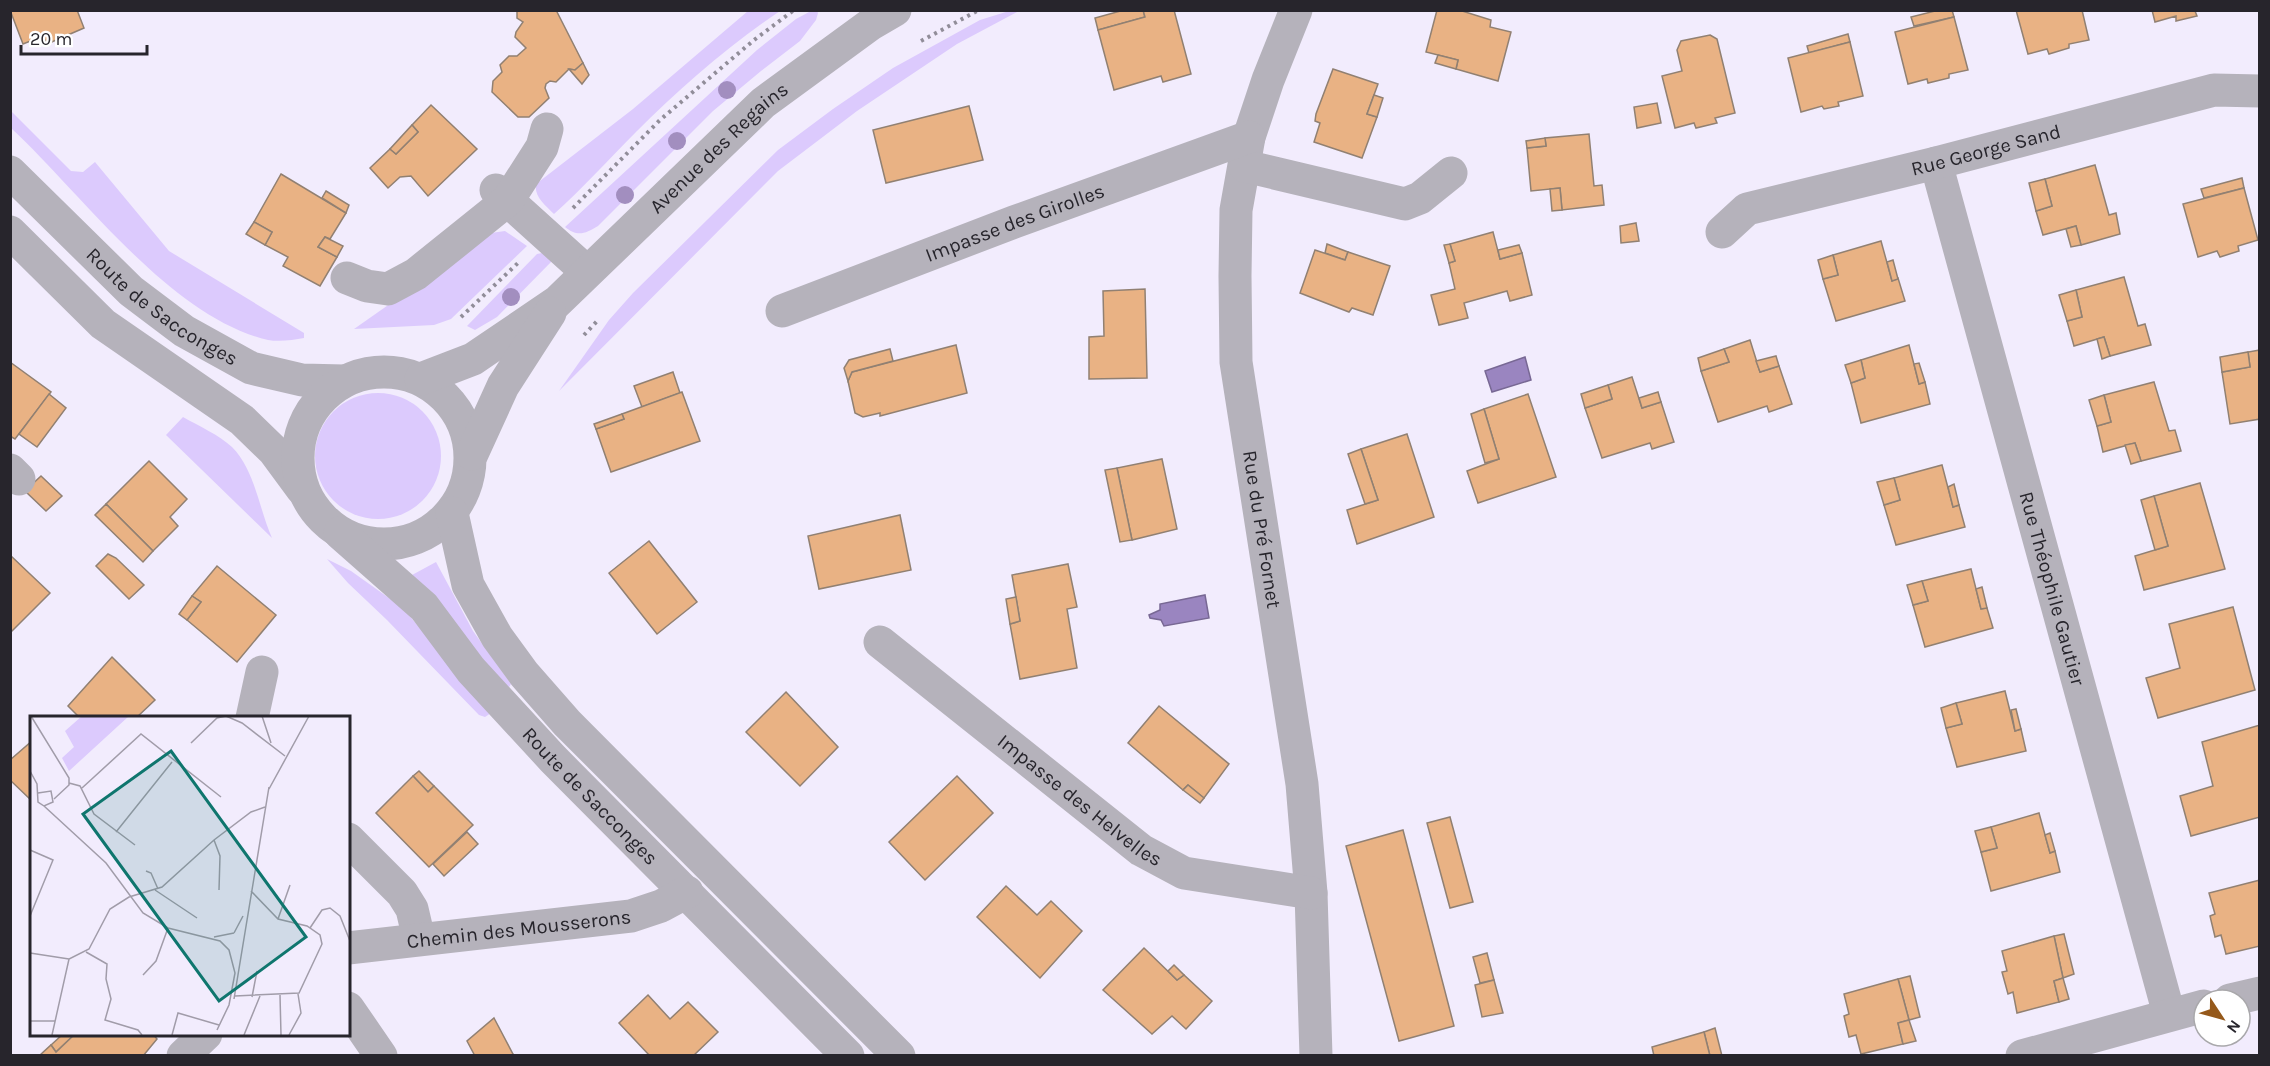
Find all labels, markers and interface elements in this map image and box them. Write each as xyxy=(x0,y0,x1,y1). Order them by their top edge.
scale bar xyxy=(21,18,147,56)
text: 20 m xyxy=(30,28,72,50)
street label: Avenue des Regains xyxy=(645,78,793,218)
street label: Rue George Sand xyxy=(1909,120,2063,181)
street label: Impasse des Girolles xyxy=(922,179,1108,267)
street label: Route de Sacconges xyxy=(82,243,242,370)
street label: Rue du Pré Fornet xyxy=(1238,449,1285,610)
street label: Rue Théophile Gautier xyxy=(2014,489,2090,689)
inset map xyxy=(30,716,350,1036)
street label: Route de Sacconges xyxy=(517,723,662,870)
street label: Impasse des Helvelles xyxy=(993,729,1166,871)
street label: Chemin des Mousserons xyxy=(406,905,632,953)
north arrow xyxy=(2192,988,2252,1048)
text: N xyxy=(2223,1016,2245,1037)

